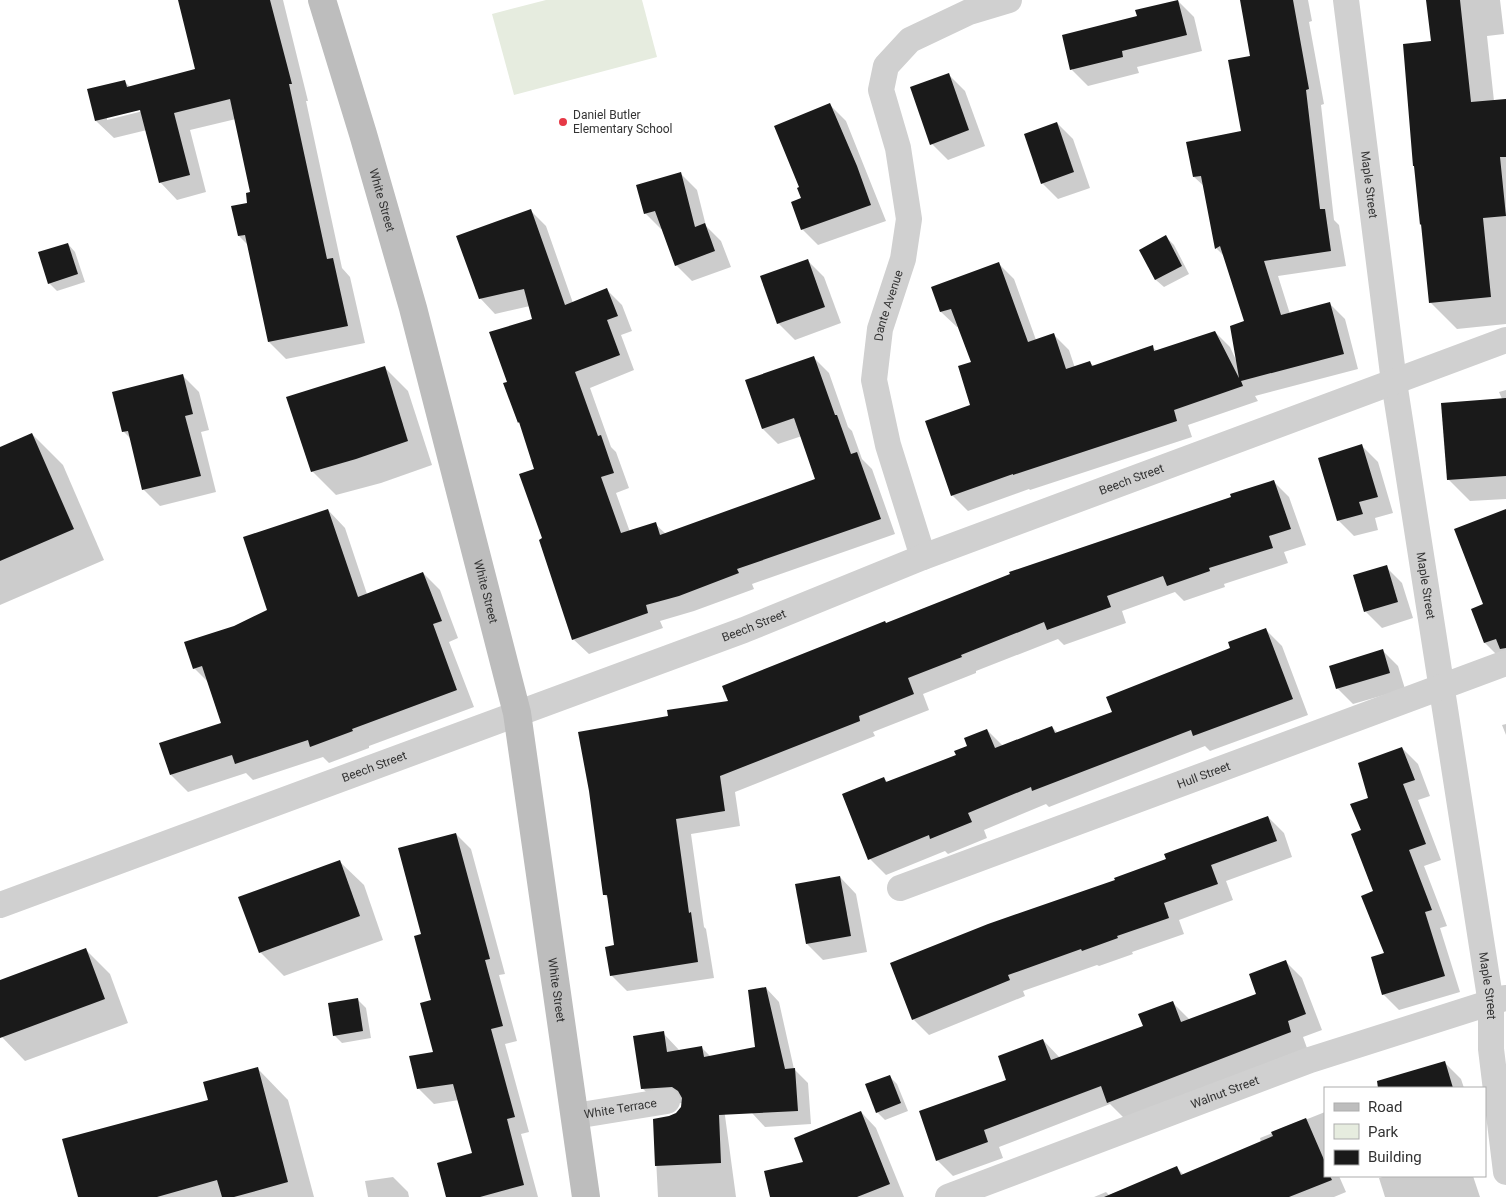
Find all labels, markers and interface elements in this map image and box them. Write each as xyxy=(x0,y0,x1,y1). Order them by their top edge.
place label: Daniel Butler Elementary School xyxy=(573,108,673,136)
marker: Daniel Butler Elementary School xyxy=(557,116,569,128)
street label: Maple Street xyxy=(1358,150,1380,219)
street label: White Street xyxy=(366,167,398,234)
street label: Dante Avenue xyxy=(872,268,906,342)
street label: Beech Street xyxy=(1097,461,1166,498)
street label: Maple Street xyxy=(1414,551,1438,620)
street label: White Street xyxy=(471,558,501,625)
street label: Beech Street xyxy=(720,607,788,645)
street label: Beech Street xyxy=(340,748,409,785)
street label: Hull Street xyxy=(1175,759,1232,791)
street label: Maple Street xyxy=(1476,951,1498,1019)
street label: White Street xyxy=(545,957,568,1023)
street label: Walnut Street xyxy=(1189,1073,1261,1111)
legend xyxy=(1324,1087,1486,1177)
street label: White Terrace xyxy=(583,1096,658,1121)
text: Road xyxy=(1368,1098,1402,1116)
text: Park xyxy=(1368,1123,1399,1141)
text: Building xyxy=(1368,1148,1422,1166)

